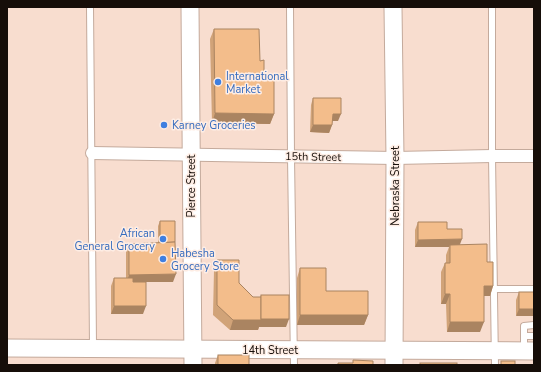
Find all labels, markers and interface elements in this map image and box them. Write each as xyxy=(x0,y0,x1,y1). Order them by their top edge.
place label: International Market xyxy=(226,69,289,97)
marker: International Market xyxy=(213,77,223,87)
place label: Karney Groceries xyxy=(172,118,256,133)
marker: Karney Groceries xyxy=(159,120,169,130)
street label: Nebraska Street xyxy=(388,146,403,226)
street label: 15th Street xyxy=(285,149,341,165)
street label: Pierce Street xyxy=(184,154,199,217)
place label: African General Grocery xyxy=(75,226,155,254)
marker: African General Grocery xyxy=(158,234,168,244)
place label: Habesha Grocery Store xyxy=(171,246,239,274)
marker: Habesha Grocery Store xyxy=(158,254,168,264)
street label: 14th Street xyxy=(242,343,298,358)

